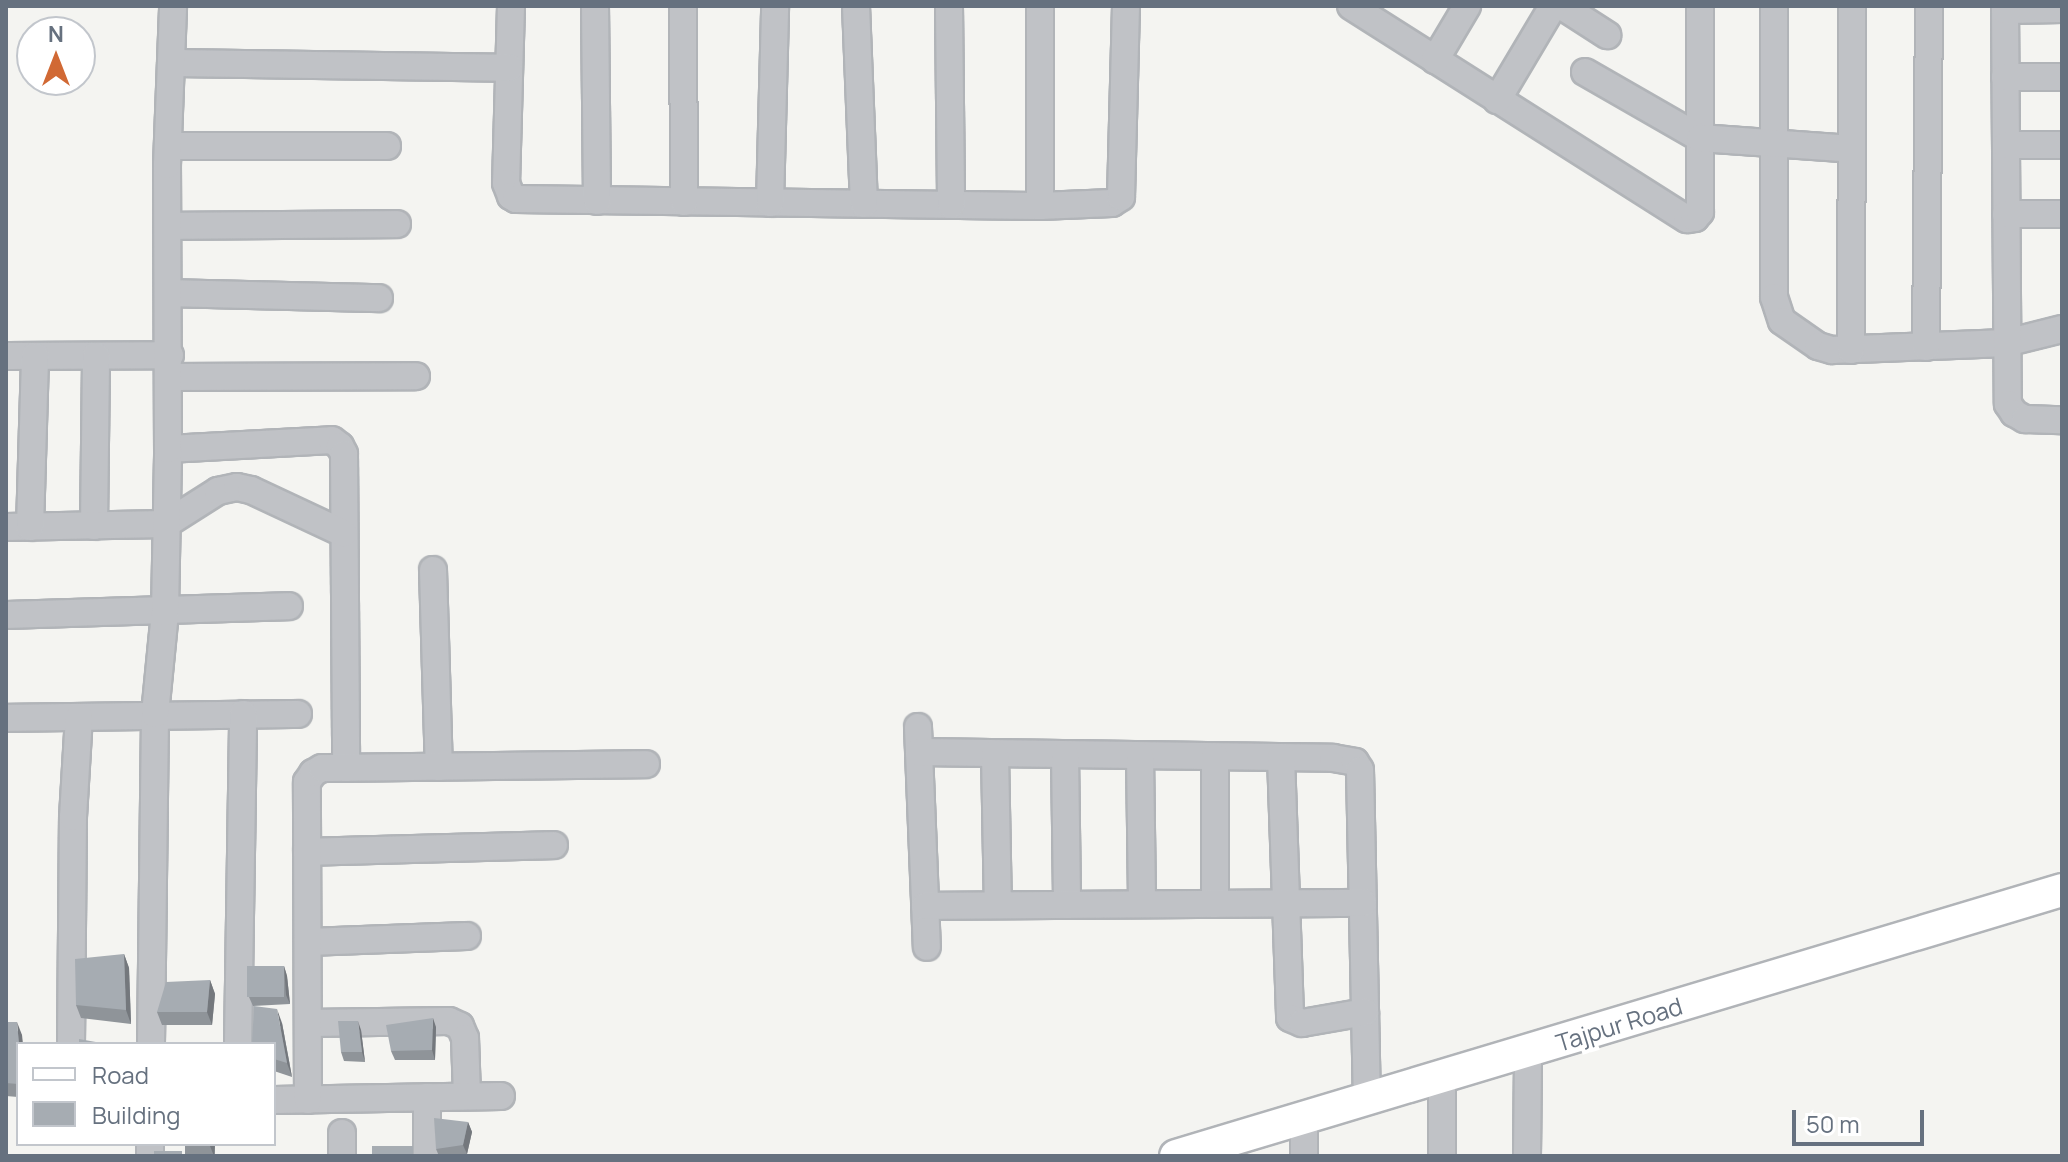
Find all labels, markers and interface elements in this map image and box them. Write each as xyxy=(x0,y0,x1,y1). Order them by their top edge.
north arrow xyxy=(16,16,96,96)
text: N xyxy=(48,19,64,49)
street label: Tajpur Road xyxy=(1552,991,1686,1057)
legend xyxy=(16,1042,276,1146)
text: Road xyxy=(92,1058,149,1091)
scale bar xyxy=(1796,1094,1928,1144)
text: Building xyxy=(92,1098,180,1131)
text: 50 m xyxy=(1806,1107,1860,1140)

